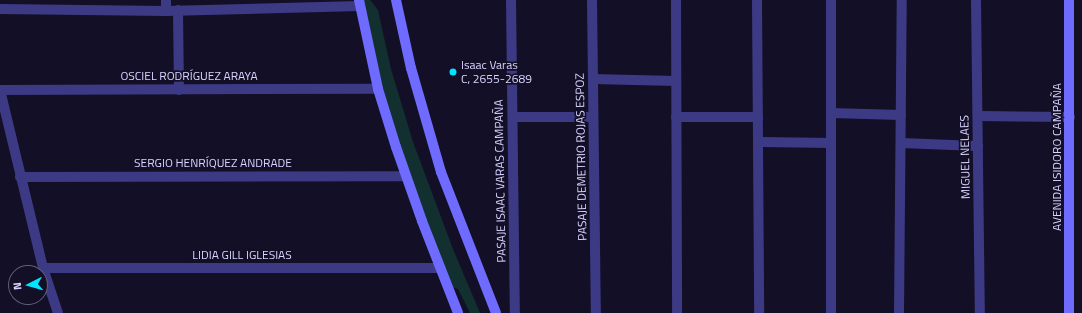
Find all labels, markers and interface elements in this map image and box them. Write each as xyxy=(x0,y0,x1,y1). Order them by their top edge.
place label: Isaac Varas C, 2655-2689 xyxy=(461,58,532,86)
marker: Isaac Varas C, 2655-2689 xyxy=(448,67,458,77)
street label: OSCIEL RODRÍGUEZ ARAYA xyxy=(120,69,258,83)
street label: PASAJE DEMETRIO ROJAS ESPOZ xyxy=(572,73,590,241)
street label: AVENIDA ISIDORO CAMPAÑA xyxy=(1050,83,1064,231)
street label: PASAJE ISAAC VARAS CAMPAÑA xyxy=(491,99,509,263)
street label: MIGUEL NELAES xyxy=(957,115,973,199)
street label: SERGIO HENRÍQUEZ ANDRADE xyxy=(134,156,292,170)
street label: LIDIA GILL IGLESIAS xyxy=(192,248,292,262)
north arrow xyxy=(8,265,48,305)
text: N xyxy=(9,282,25,291)

